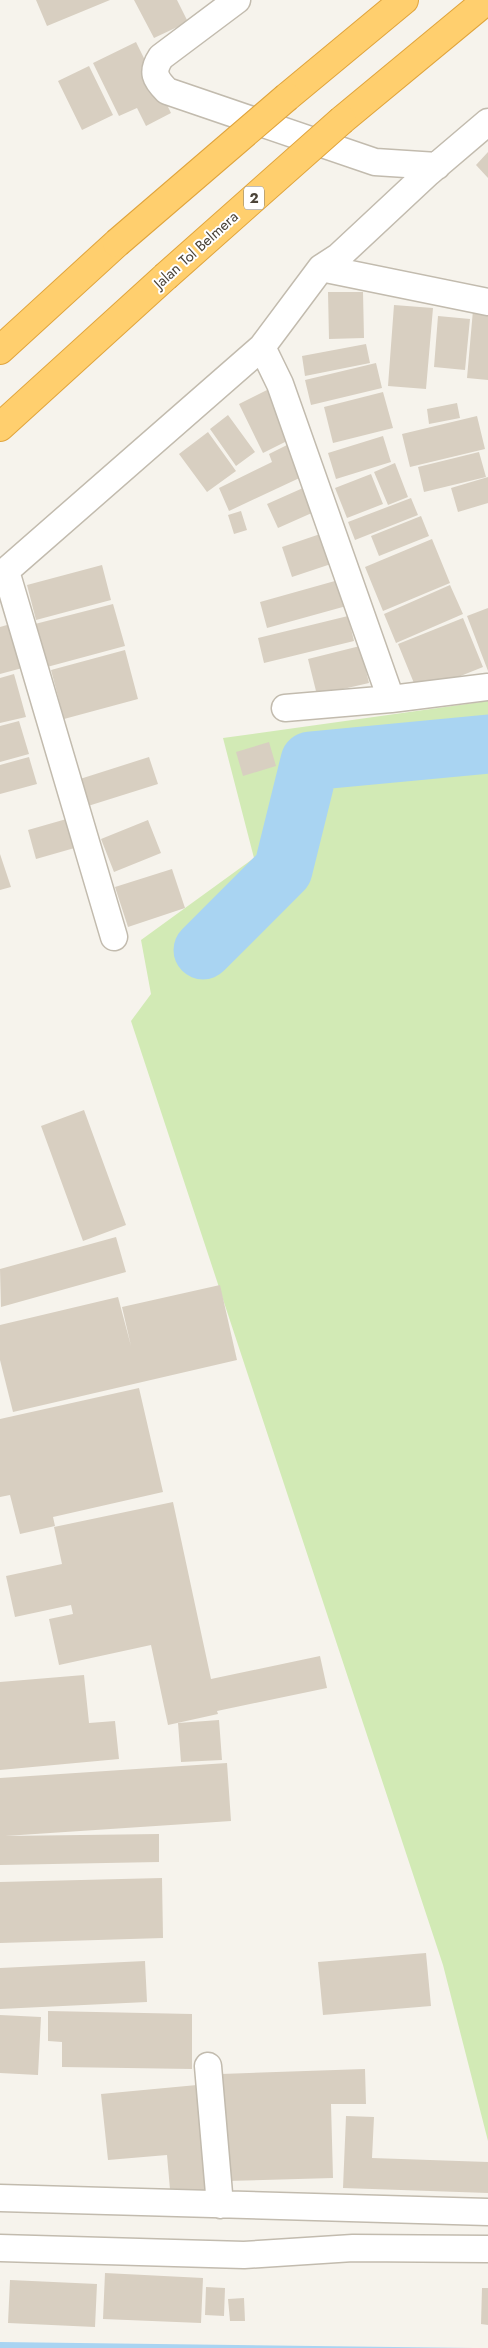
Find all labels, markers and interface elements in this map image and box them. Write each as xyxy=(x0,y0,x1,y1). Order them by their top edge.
road number: 2 xyxy=(244,187,264,210)
street label: Jalan Tol Belmera xyxy=(147,206,243,295)

